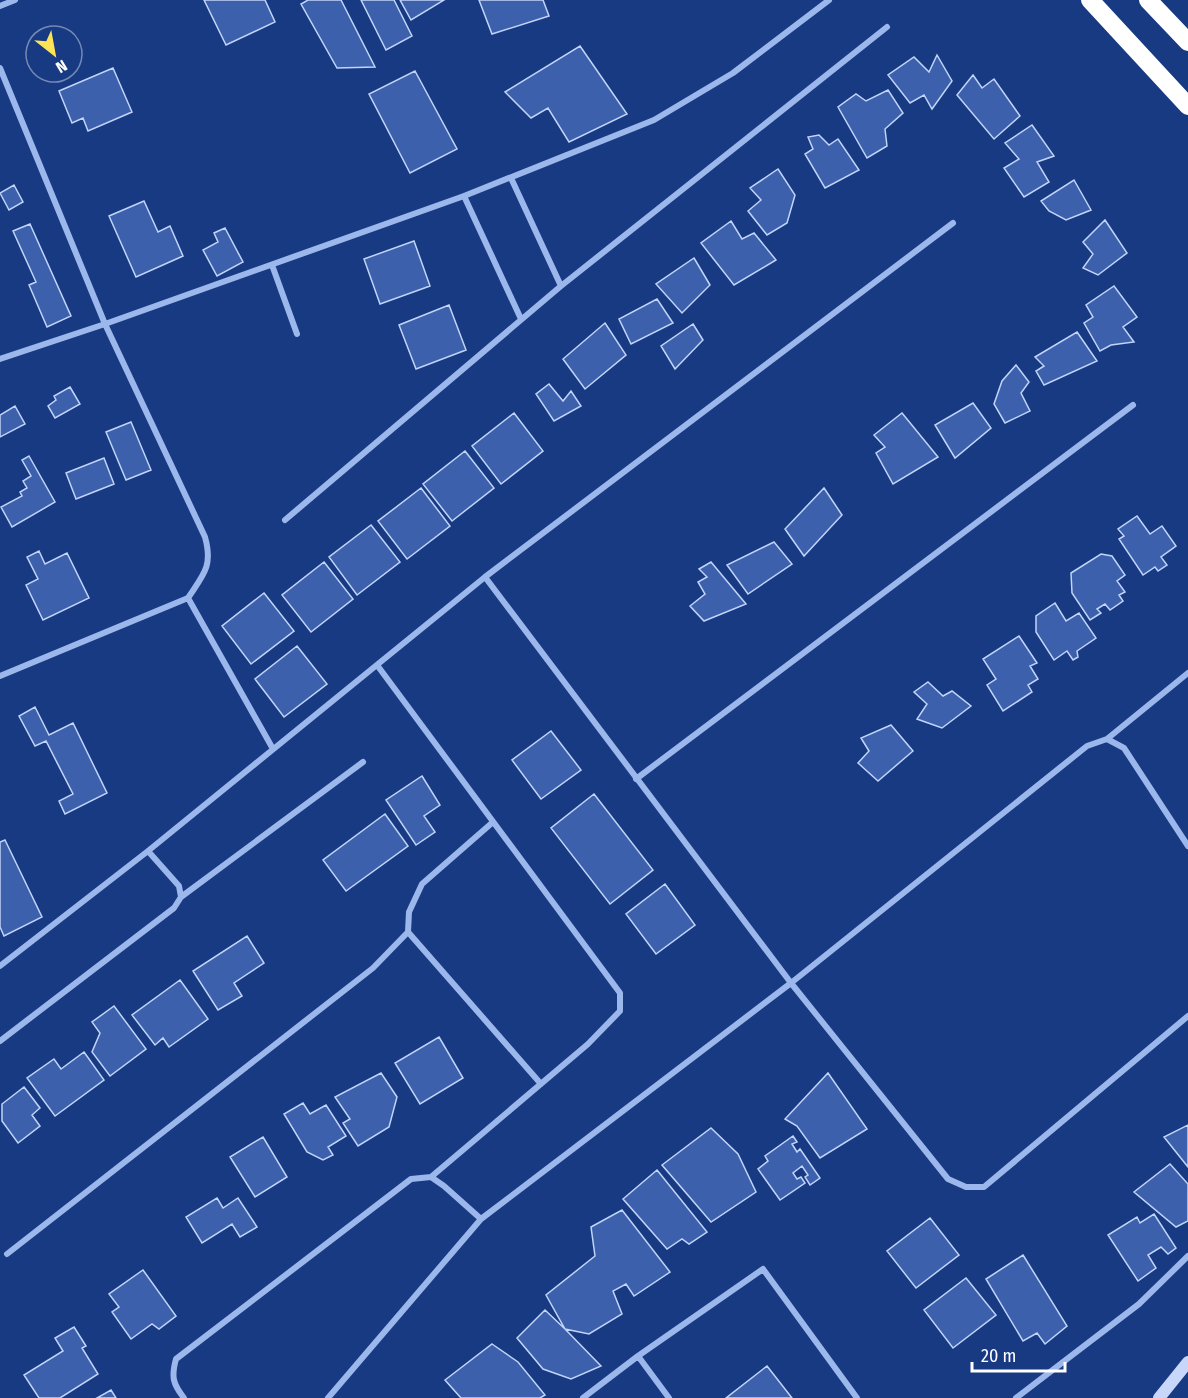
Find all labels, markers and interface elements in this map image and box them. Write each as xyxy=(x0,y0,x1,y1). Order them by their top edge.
north arrow xyxy=(24,24,84,84)
text: N xyxy=(52,56,70,77)
scale bar xyxy=(972,1335,1065,1373)
text: 20 m xyxy=(981,1345,1016,1367)

